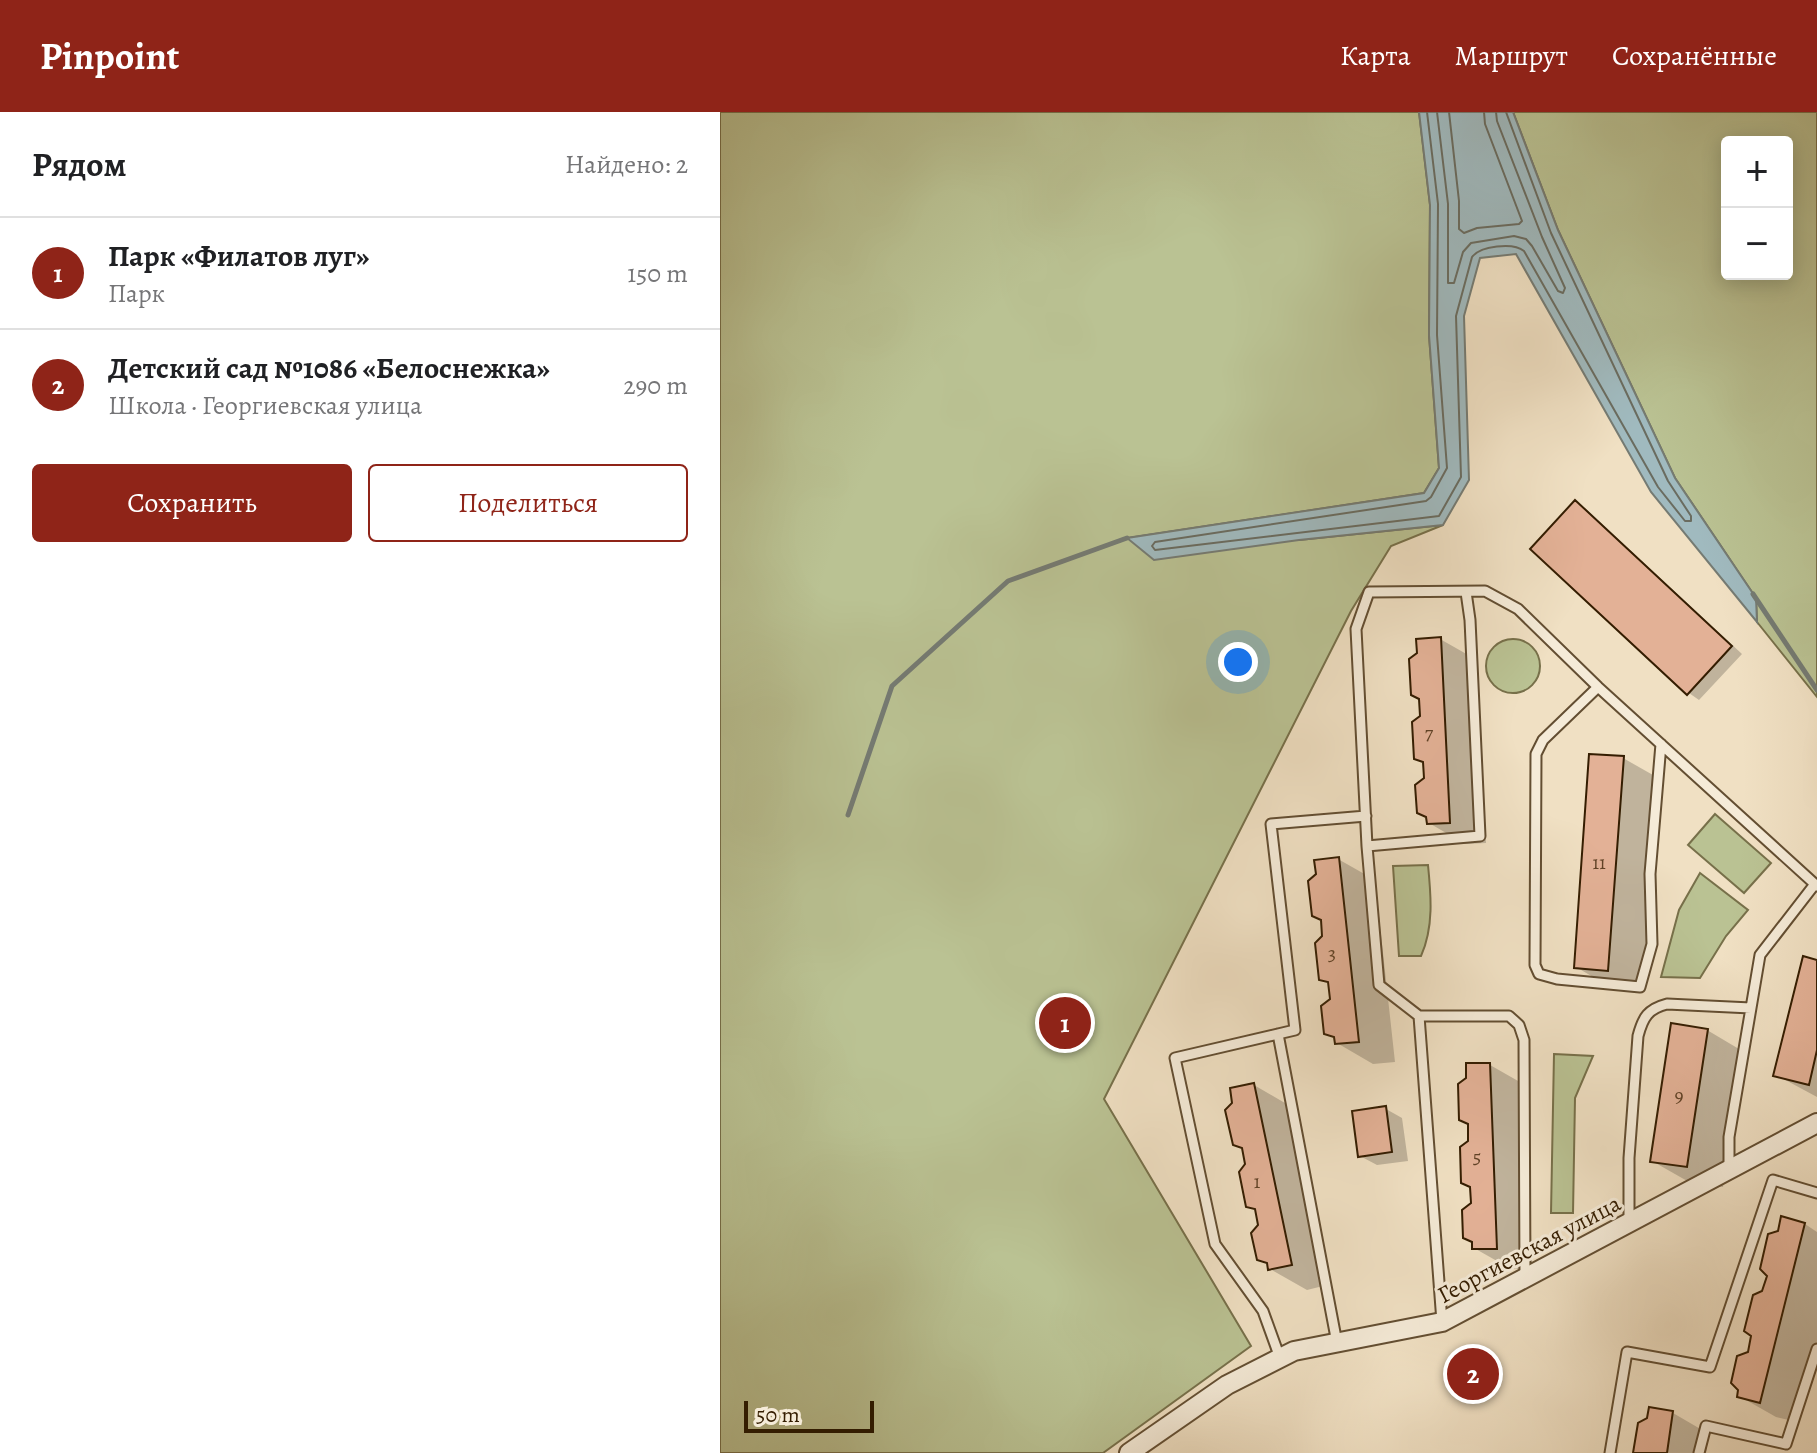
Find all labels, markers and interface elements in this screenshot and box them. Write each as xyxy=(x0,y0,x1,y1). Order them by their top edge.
text: Pinpoint xyxy=(40,30,179,82)
text: Карта xyxy=(1340,37,1411,75)
text: Маршрут xyxy=(1455,37,1568,75)
text: Сохранённые xyxy=(1612,37,1777,75)
map controls xyxy=(1721,136,1793,280)
button: + xyxy=(1721,136,1793,208)
text: Рядом xyxy=(32,141,126,188)
text: Найдено: 2 xyxy=(565,147,688,182)
button: − xyxy=(1721,208,1793,280)
text: Парк «Филатов луг» xyxy=(108,236,369,276)
text: 1 xyxy=(53,256,63,291)
text: 150 m xyxy=(627,256,688,291)
text: Парк xyxy=(108,276,165,311)
text: Детский сад №1086 «Белоснежка» xyxy=(108,348,550,388)
text: 2 xyxy=(52,368,64,403)
text: 290 m xyxy=(623,368,688,403)
text: Школа · Георгиевская улица xyxy=(108,388,422,423)
button: Сохранить xyxy=(32,464,352,542)
button: Поделиться xyxy=(368,464,688,542)
your location xyxy=(1218,642,1258,682)
house number: 7 xyxy=(1425,719,1434,746)
house number: 11 xyxy=(1592,849,1606,876)
house number: 3 xyxy=(1328,940,1336,967)
pin: 1 xyxy=(1039,993,1091,1053)
house number: 9 xyxy=(1674,1082,1684,1109)
house number: 5 xyxy=(1473,1143,1481,1170)
house number: 1 xyxy=(1254,1168,1261,1195)
street label: Георгиевская улица xyxy=(1432,1187,1626,1311)
pin: 2 xyxy=(1447,1344,1499,1404)
scale bar xyxy=(744,1397,874,1433)
text: 50 m xyxy=(756,1400,800,1430)

